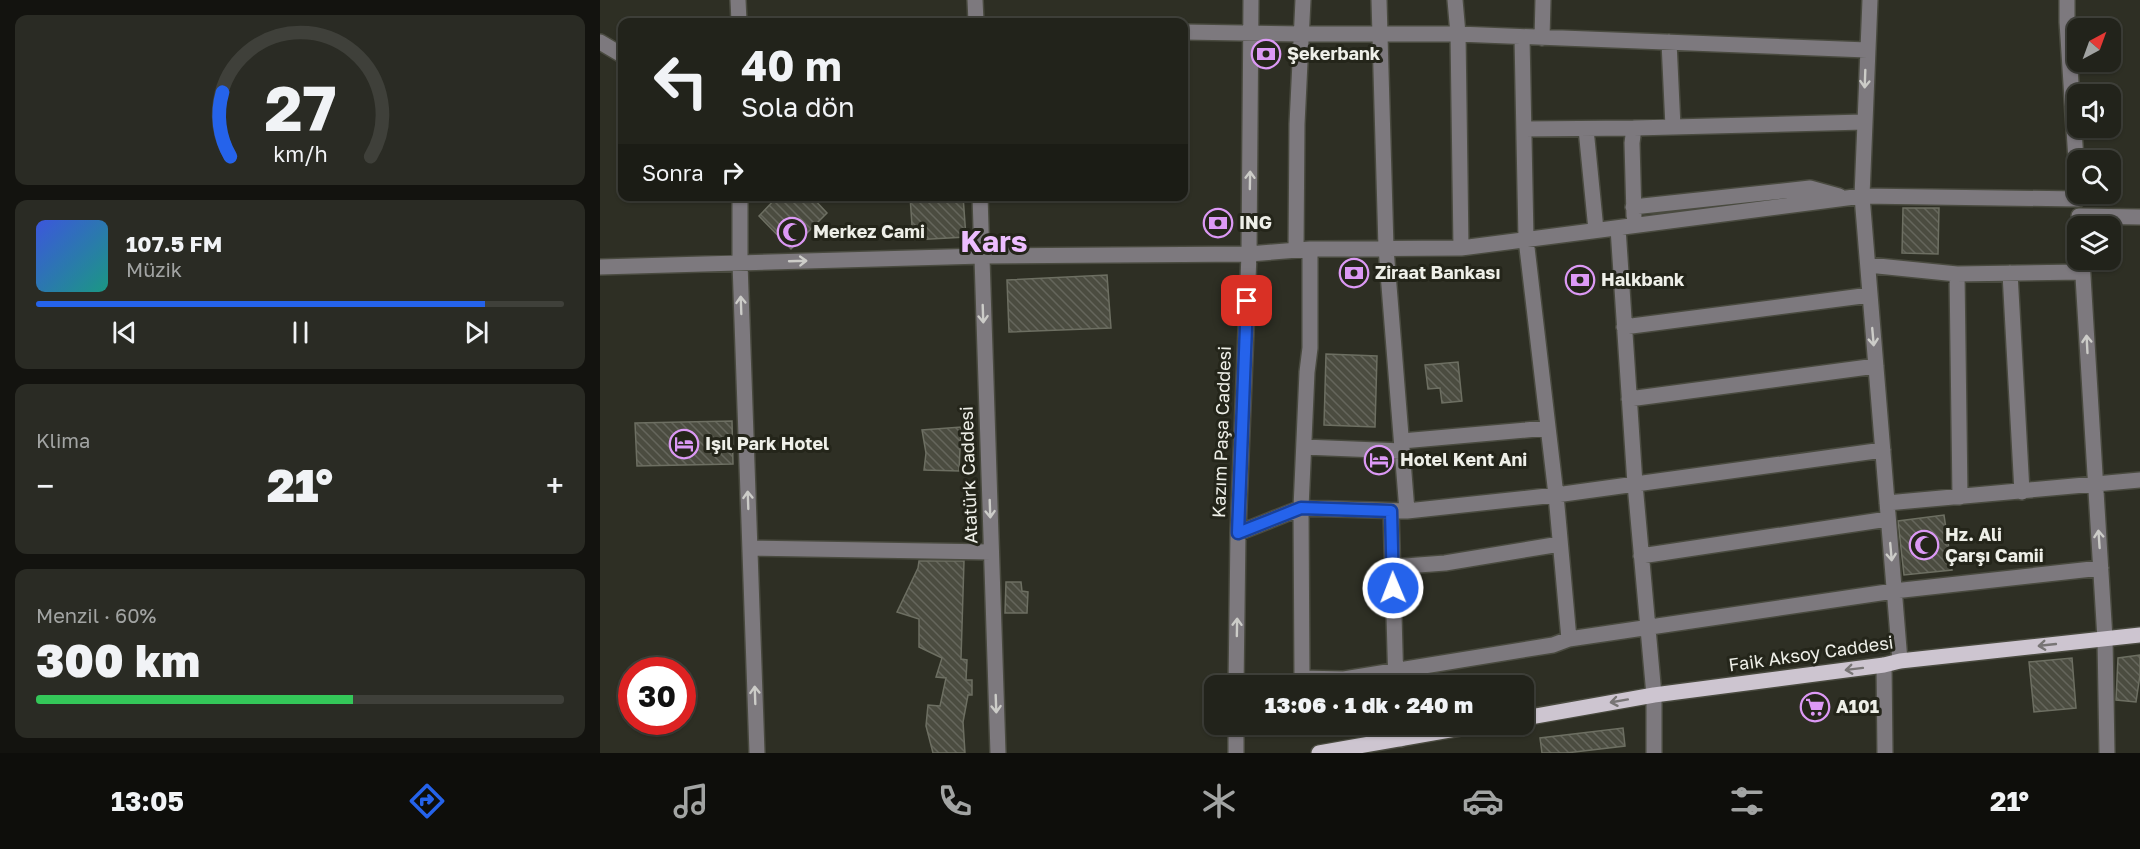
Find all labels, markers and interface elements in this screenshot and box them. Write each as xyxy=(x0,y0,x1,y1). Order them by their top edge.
north arrow xyxy=(2067,18,2121,72)
map controls xyxy=(2067,18,2121,270)
bank icon: Şekerbank xyxy=(1250,38,1282,70)
text: 40 m xyxy=(741,40,842,90)
icon: left xyxy=(642,42,720,120)
place label: Şekerbank xyxy=(1287,42,1381,64)
one-way arrow xyxy=(1860,69,1871,89)
text: 27 xyxy=(264,70,336,145)
button: sound xyxy=(2067,84,2121,138)
text: Sola dön xyxy=(741,91,855,123)
text: km/h xyxy=(273,141,327,167)
button: search xyxy=(2067,150,2121,204)
icon: right xyxy=(716,156,749,189)
text: Sonra xyxy=(642,159,704,186)
one-way arrow xyxy=(1244,171,1256,191)
bank icon: ING xyxy=(1202,207,1234,239)
place label: ING xyxy=(1239,211,1272,233)
mosque icon: Merkez Cami xyxy=(776,216,808,248)
button: layers xyxy=(2067,216,2121,270)
place label: Merkez Cami xyxy=(813,220,925,242)
district label: Kars xyxy=(960,223,1028,259)
text: 107.5 FM xyxy=(126,230,222,257)
one-way arrow xyxy=(788,255,808,267)
text: Müzik xyxy=(126,257,182,281)
bank icon: Ziraat Bankası xyxy=(1338,257,1370,289)
place label: Ziraat Bankası xyxy=(1375,261,1500,283)
bank icon: Halkbank xyxy=(1564,264,1596,296)
place label: Halkbank xyxy=(1601,268,1685,290)
pin xyxy=(1221,275,1272,326)
icon: arrive xyxy=(1230,284,1263,317)
one-way arrow xyxy=(736,295,747,315)
one-way arrow xyxy=(978,304,989,324)
icon: previous xyxy=(108,316,141,349)
icon: pause xyxy=(284,316,317,349)
icon: next xyxy=(460,316,493,349)
one-way arrow xyxy=(1868,326,1879,346)
one-way arrow xyxy=(2081,334,2092,354)
street label: Kazım Paşa Caddesi xyxy=(1207,346,1235,518)
street label: Atatürk Caddesi xyxy=(955,406,981,544)
text: Klima xyxy=(36,428,90,452)
hotel icon: Işıl Park Hotel xyxy=(668,428,700,460)
place label: Işıl Park Hotel xyxy=(705,432,829,454)
hotel icon: Hotel Kent Ani xyxy=(1363,444,1395,476)
place label: Hotel Kent Ani xyxy=(1400,448,1527,470)
text: 21° xyxy=(267,458,333,512)
text: − xyxy=(36,466,54,505)
text: + xyxy=(546,466,564,505)
one-way arrow xyxy=(742,490,754,510)
one-way arrow xyxy=(984,499,995,519)
place label: Hz. Ali Çarşı Camii xyxy=(1945,523,2044,566)
mosque icon: Hz. Ali Çarşı Camii xyxy=(1908,529,1940,561)
one-way arrow xyxy=(2093,529,2104,549)
one-way arrow xyxy=(1886,542,1897,562)
position arrow xyxy=(1361,556,1425,620)
text: Menzil · 60% xyxy=(36,603,156,627)
one-way arrow xyxy=(1231,618,1243,638)
street label: Faik Aksoy Caddesi xyxy=(1727,631,1895,675)
text: 300 km xyxy=(36,633,200,687)
one-way arrow xyxy=(2038,640,2057,651)
speed limit sign: 30 xyxy=(618,657,696,735)
one-way arrow xyxy=(1844,664,1864,675)
one-way arrow xyxy=(749,685,761,705)
text: 13:06 · 1 dk · 240 m xyxy=(1265,691,1473,718)
supermarket icon: A101 xyxy=(1799,691,1831,723)
one-way arrow xyxy=(990,694,1002,714)
place label: A101 xyxy=(1836,695,1879,717)
one-way arrow xyxy=(1609,696,1629,707)
icon: directions xyxy=(406,780,448,822)
icon: music xyxy=(670,780,712,822)
icon: phone xyxy=(934,780,976,822)
icon: climate xyxy=(1198,780,1240,822)
icon: car xyxy=(1462,780,1504,822)
icon: filters xyxy=(1726,780,1768,822)
text: 13:05 xyxy=(111,785,184,817)
text: 21° xyxy=(1990,785,2029,817)

